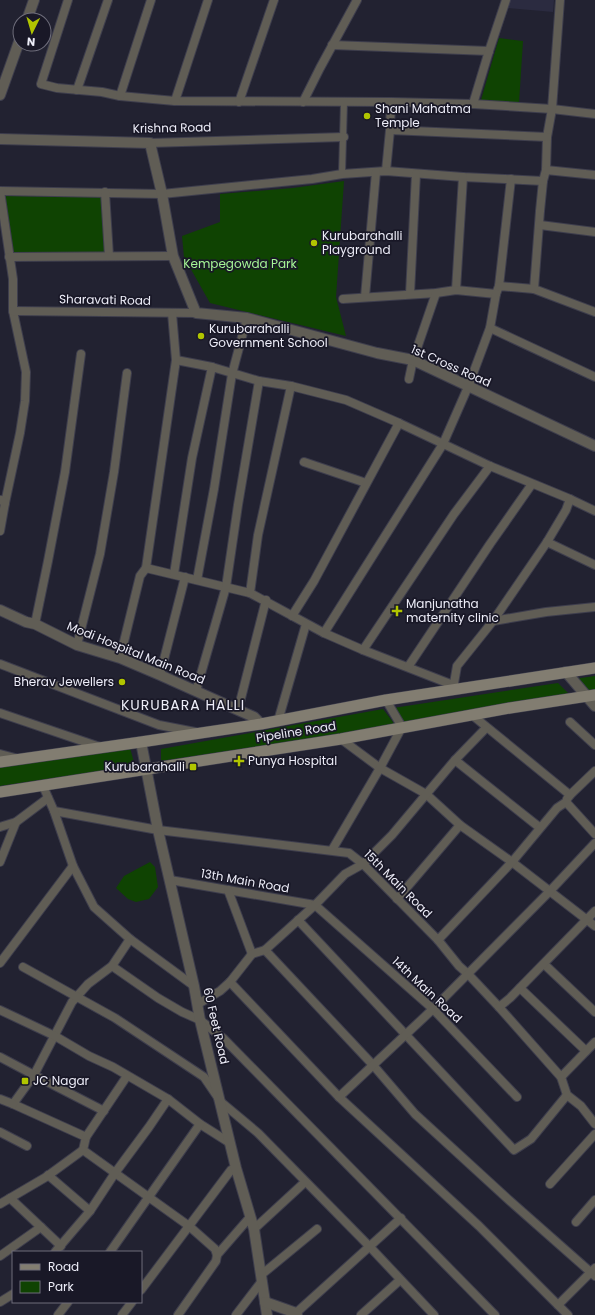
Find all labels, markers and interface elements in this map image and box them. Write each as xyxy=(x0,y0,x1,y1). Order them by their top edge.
north arrow xyxy=(12,12,52,52)
text: N xyxy=(26,34,36,50)
place label: Shani Mahatma Temple xyxy=(375,100,471,131)
marker: Shani Mahatma Temple xyxy=(362,111,372,121)
street label: Krishna Road xyxy=(132,118,212,137)
place label: Kurubarahalli Playground xyxy=(322,227,403,258)
marker: Kurubarahalli Playground xyxy=(309,238,319,248)
park label: Kempegowda Park xyxy=(183,255,297,272)
street label: Sharavati Road xyxy=(59,290,151,309)
place label: Kurubarahalli Government School xyxy=(209,320,328,351)
marker: Kurubarahalli Government School xyxy=(196,331,206,341)
street label: 1st Cross Road xyxy=(408,340,494,391)
place label: Manjunatha maternity clinic xyxy=(406,595,499,626)
marker: Manjunatha maternity clinic xyxy=(391,605,403,617)
street label: Modi Hospital Main Road xyxy=(65,617,208,688)
place label: Bherav Jewellers xyxy=(14,673,114,690)
marker: Bherav Jewellers xyxy=(117,677,127,687)
district label: KURUBARA HALLI xyxy=(121,695,245,715)
street label: Pipeline Road xyxy=(255,717,337,746)
place label: Punya Hospital xyxy=(248,752,337,769)
marker: Punya Hospital xyxy=(233,755,245,767)
place label: Kurubarahalli xyxy=(105,758,185,775)
marker: Kurubarahalli xyxy=(188,762,198,772)
street label: 15th Main Road xyxy=(360,846,436,922)
street label: 13th Main Road xyxy=(199,864,291,897)
street label: 14th Main Road xyxy=(389,953,466,1027)
street label: 60 Feet Road xyxy=(199,986,234,1066)
place label: JC Nagar xyxy=(33,1072,90,1089)
marker: JC Nagar xyxy=(20,1076,30,1086)
legend xyxy=(12,1251,142,1303)
text: Road xyxy=(48,1258,79,1275)
text: Park xyxy=(48,1278,75,1295)

